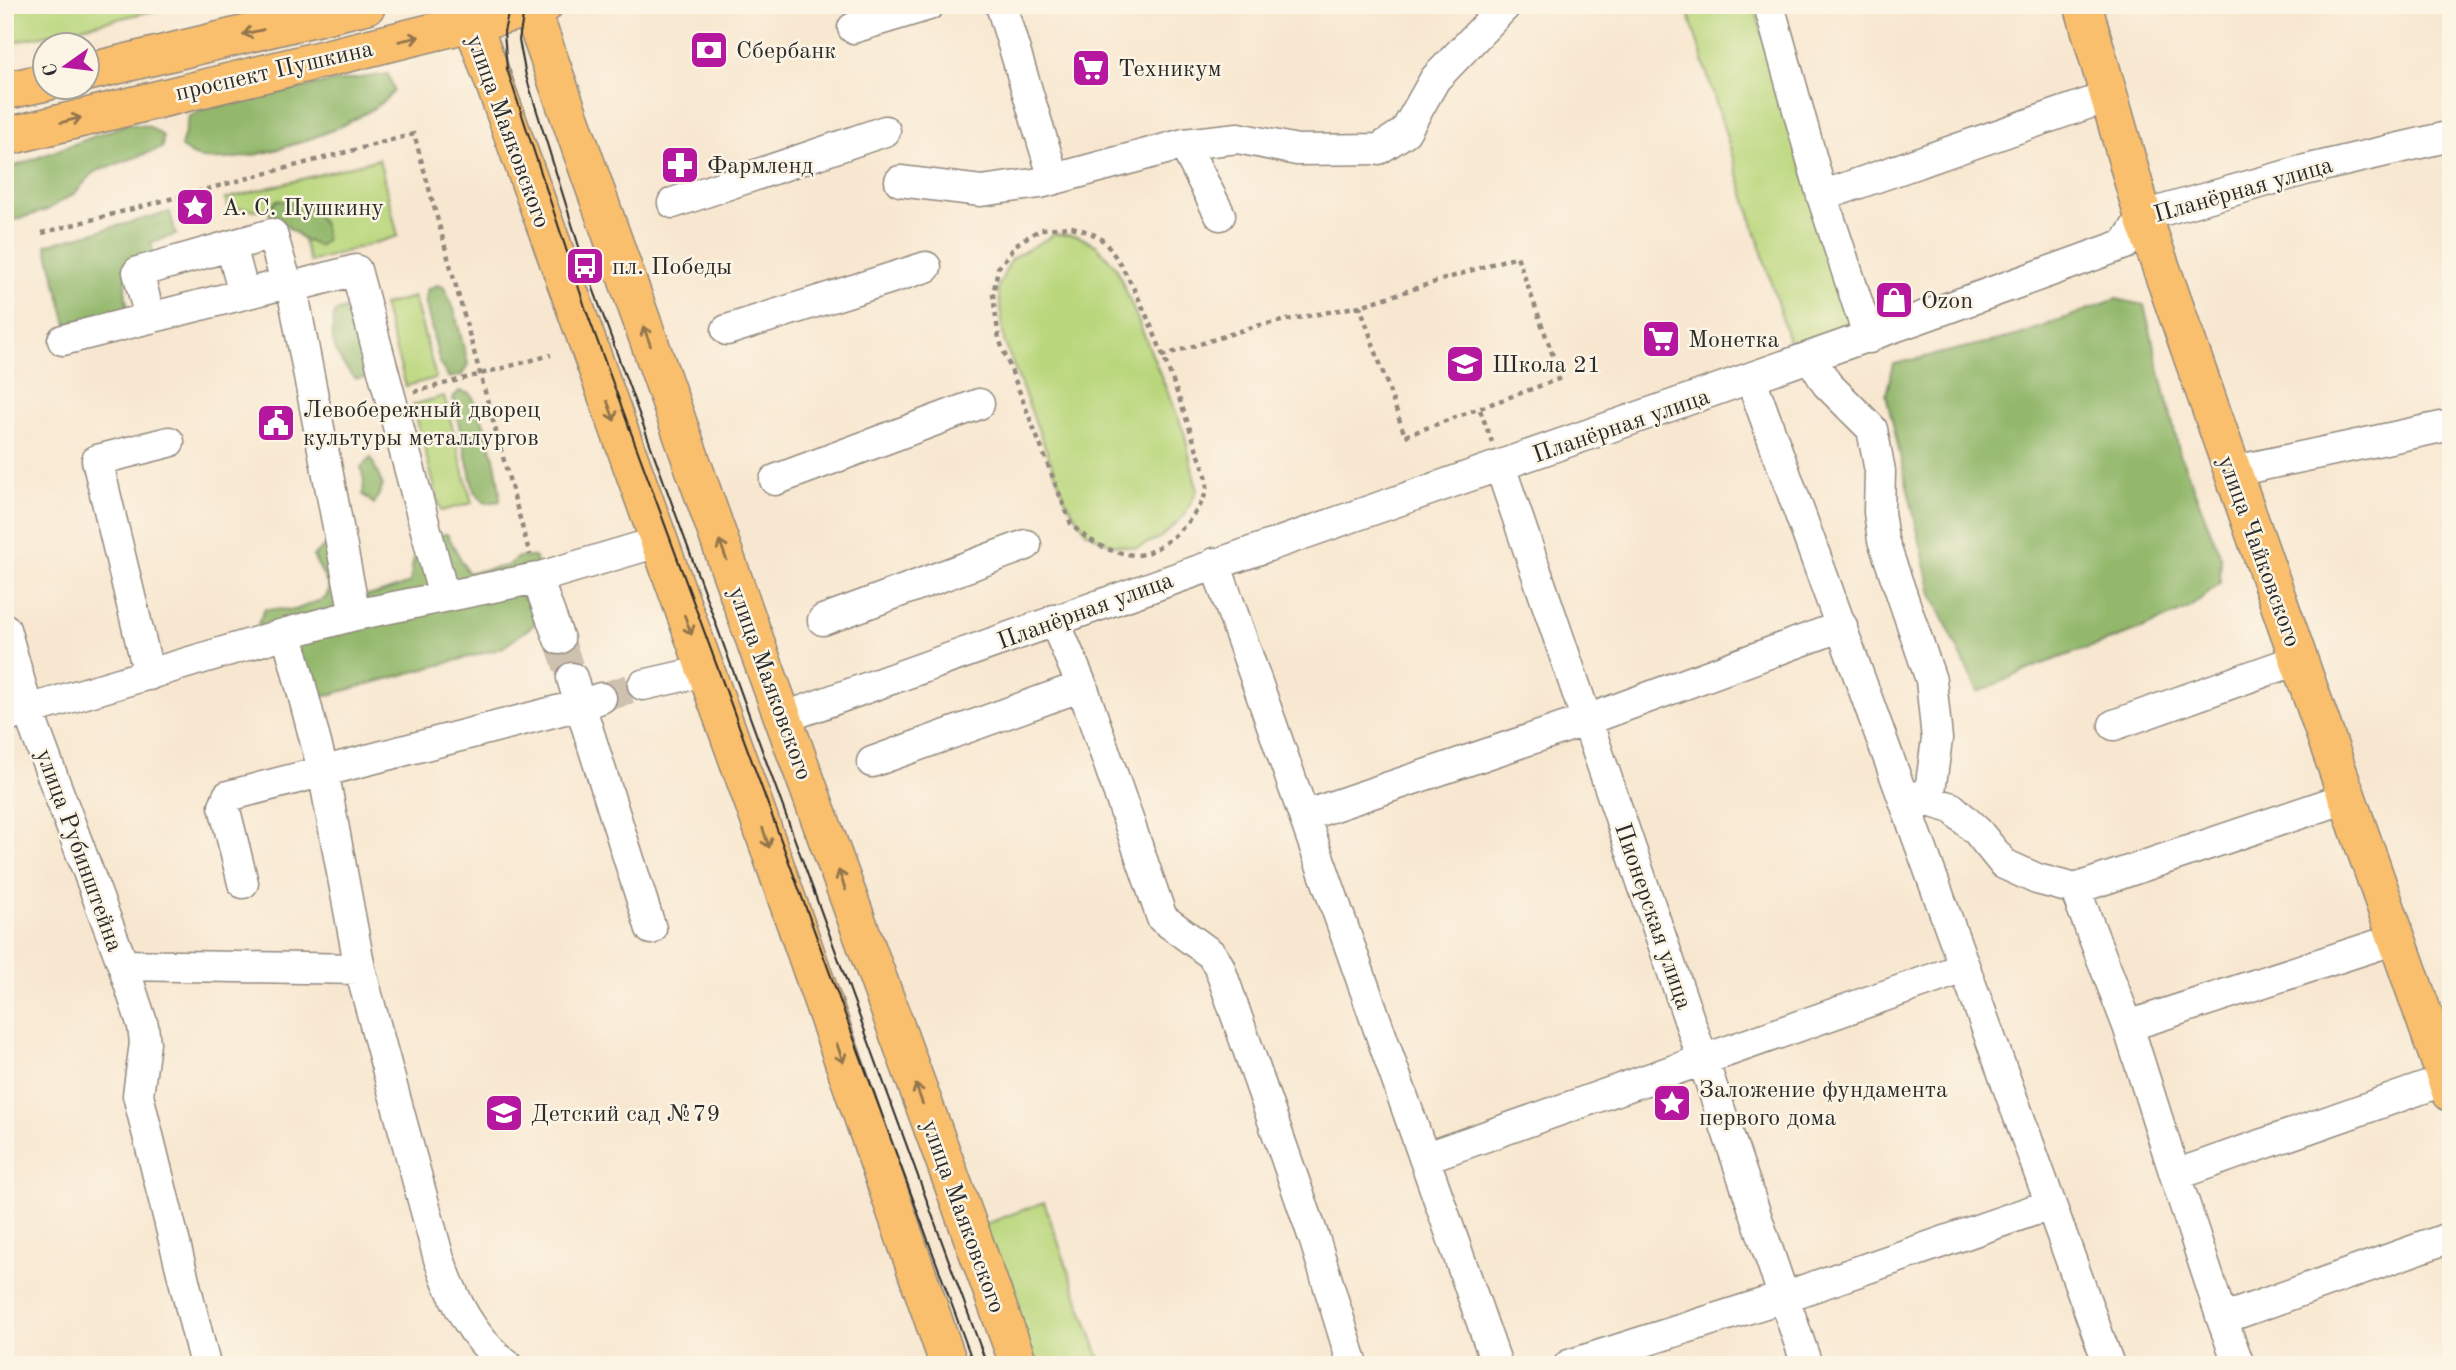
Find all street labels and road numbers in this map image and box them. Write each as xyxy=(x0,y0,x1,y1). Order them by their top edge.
street label: улица Маяковского xyxy=(461,32,553,231)
street label: проспект Пушкина xyxy=(173,37,376,106)
street label: Планёрная улица xyxy=(2151,154,2336,228)
street label: Планёрная улица xyxy=(1530,385,1713,468)
street label: улица Чайковского xyxy=(2212,453,2304,650)
street label: Планёрная улица xyxy=(995,569,1177,655)
street label: улица Маяковского xyxy=(723,584,815,783)
street label: улица Рубинштейна xyxy=(30,746,126,955)
street label: Пионерская улица xyxy=(1609,820,1695,1013)
street label: улица Маяковского xyxy=(916,1117,1008,1316)

